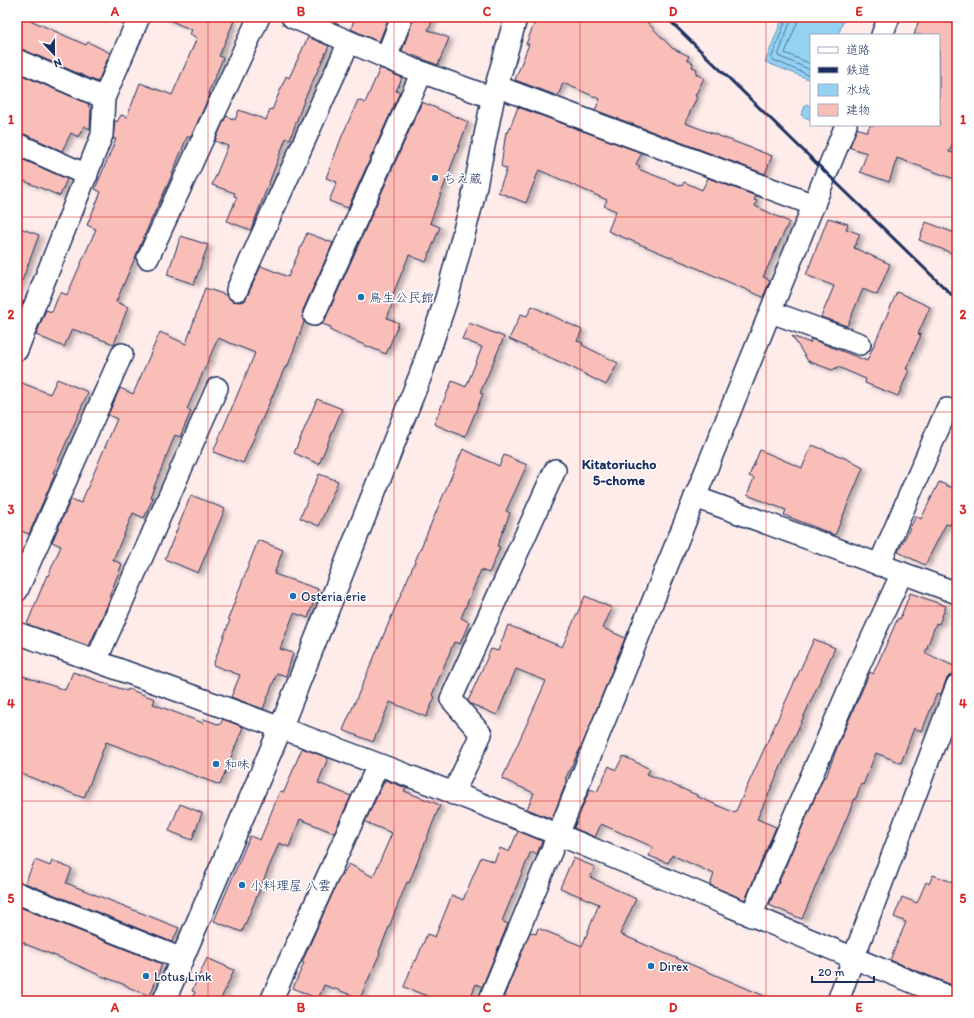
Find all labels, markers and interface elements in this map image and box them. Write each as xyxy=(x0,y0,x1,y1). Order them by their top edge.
text: A xyxy=(110,4,120,19)
text: B xyxy=(297,4,306,19)
text: C xyxy=(483,4,492,19)
text: D xyxy=(669,4,678,19)
text: E xyxy=(855,4,863,19)
north arrow xyxy=(34,34,74,74)
legend xyxy=(810,34,940,126)
text: 道路 xyxy=(846,43,870,57)
text: N xyxy=(52,55,63,70)
text: 鉄道 xyxy=(846,63,870,77)
text: 水域 xyxy=(846,83,870,97)
text: 建物 xyxy=(846,103,870,117)
text: 1 xyxy=(8,112,14,127)
text: 1 xyxy=(960,112,966,127)
place label: ちえ蔵 xyxy=(443,171,482,186)
marker: ちえ蔵 xyxy=(430,173,440,183)
place label: 鳥生公民館 xyxy=(369,290,434,305)
marker: 鳥生公民館 xyxy=(356,292,366,302)
text: 2 xyxy=(8,307,15,322)
text: 2 xyxy=(960,307,967,322)
district label: Kitatoriucho 5-chome xyxy=(582,456,656,489)
text: 3 xyxy=(7,502,15,517)
text: 3 xyxy=(959,502,967,517)
place label: Osteria erie xyxy=(301,589,366,604)
marker: Osteria erie xyxy=(288,591,298,601)
text: 4 xyxy=(7,696,15,711)
text: 4 xyxy=(959,696,967,711)
place label: 和味 xyxy=(224,757,250,772)
marker: 和味 xyxy=(211,759,221,769)
place label: 小料理屋 八雲 xyxy=(250,878,331,893)
marker: 小料理屋 八雲 xyxy=(237,880,247,890)
text: 5 xyxy=(8,891,15,906)
text: 5 xyxy=(960,891,967,906)
scale bar xyxy=(812,958,874,984)
place label: Direx xyxy=(659,959,688,974)
marker: Direx xyxy=(646,961,656,971)
text: 20 m xyxy=(818,965,845,979)
place label: Lotus Link xyxy=(154,969,212,984)
marker: Lotus Link xyxy=(141,971,151,981)
text: A xyxy=(110,1000,120,1015)
text: B xyxy=(297,1000,306,1015)
text: C xyxy=(483,1000,492,1015)
text: D xyxy=(669,1000,678,1015)
text: E xyxy=(855,1000,863,1015)

